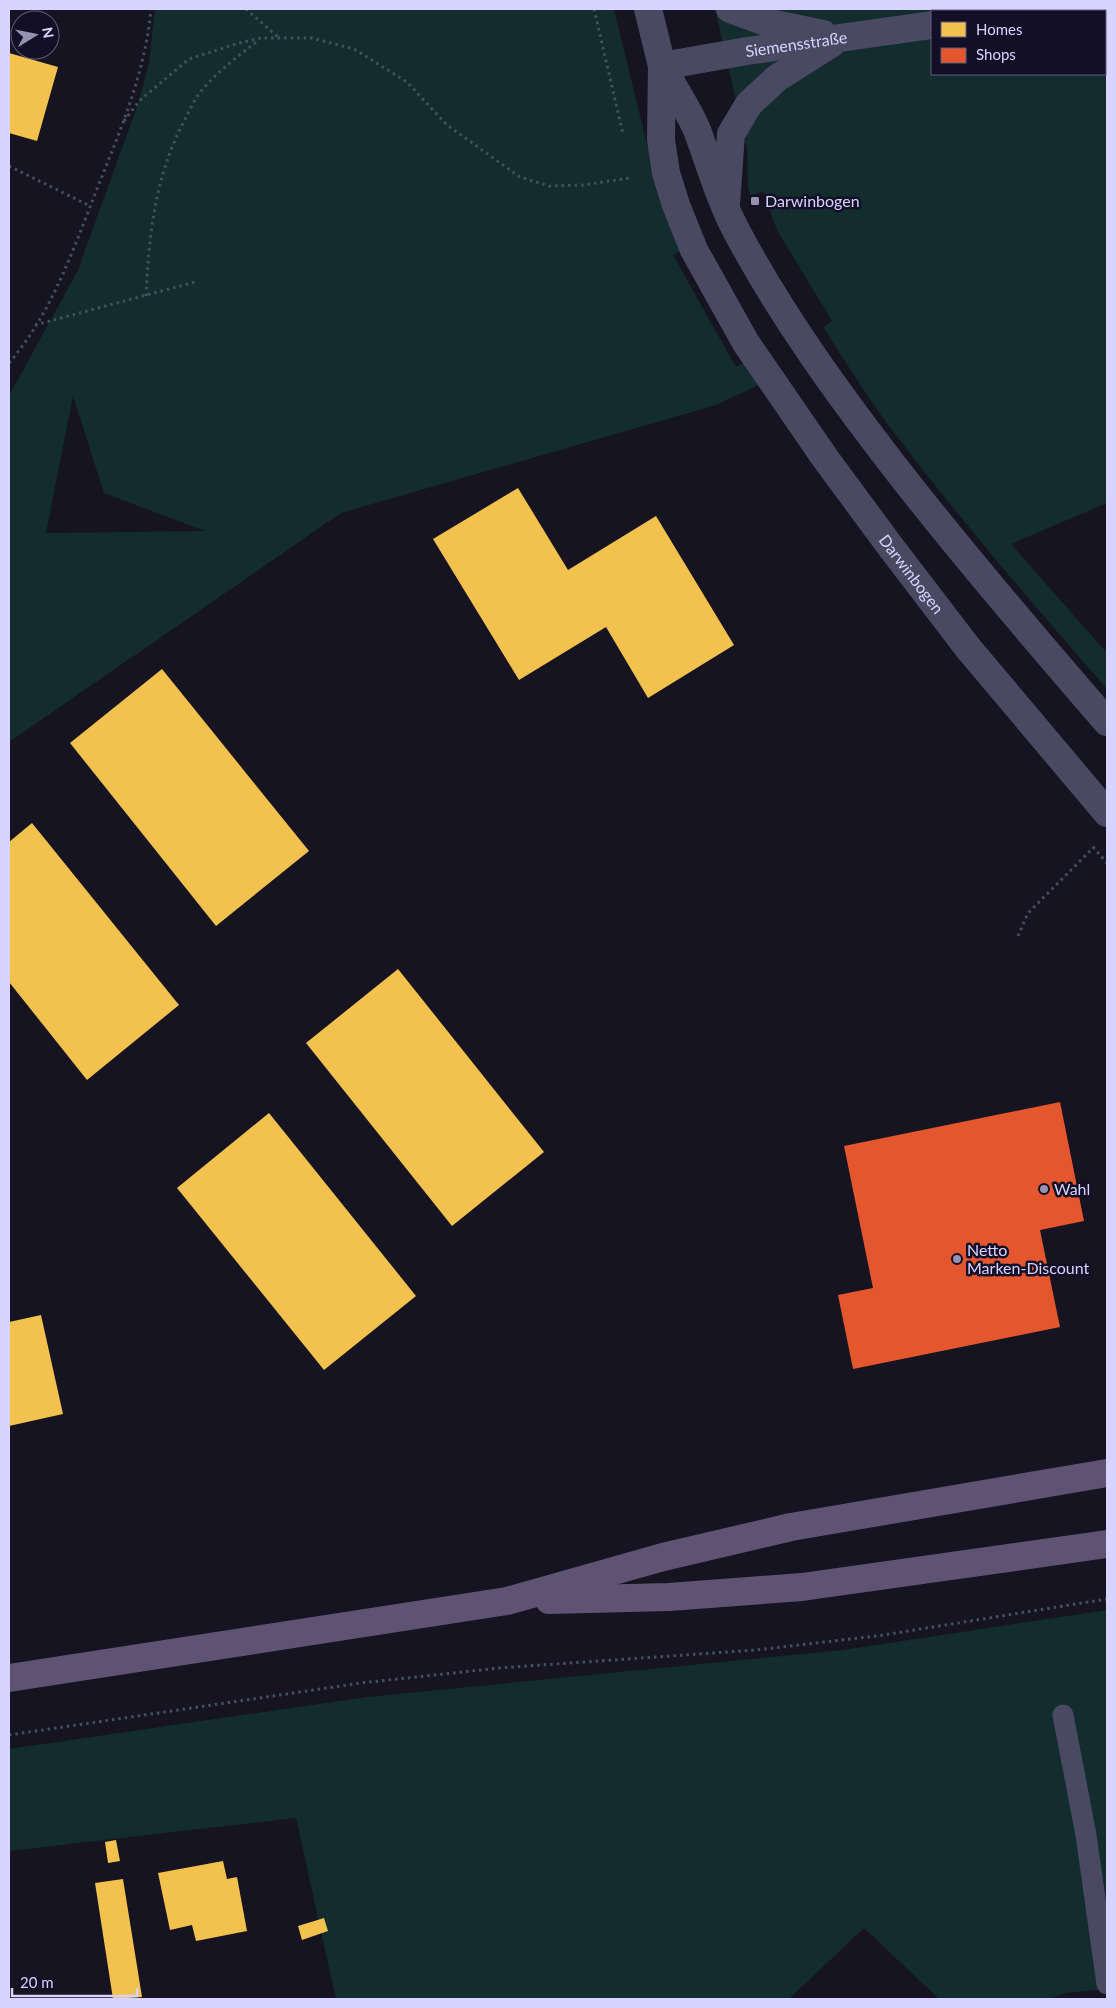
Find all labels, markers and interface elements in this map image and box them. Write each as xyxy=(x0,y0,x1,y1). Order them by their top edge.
north arrow xyxy=(10,10,60,60)
legend xyxy=(931,10,1106,75)
text: Homes xyxy=(976,20,1022,38)
text: N xyxy=(39,26,58,39)
street label: Siemensstraße xyxy=(744,27,848,60)
text: Shops xyxy=(976,45,1016,63)
place label: Darwinbogen xyxy=(765,191,860,210)
marker: Darwinbogen xyxy=(749,195,761,207)
street label: Darwinbogen xyxy=(876,530,948,617)
place label: Wahl xyxy=(1054,1179,1090,1198)
marker: Wahl xyxy=(1038,1183,1050,1195)
place label: Netto Marken-Discount xyxy=(967,1240,1089,1277)
marker: Netto Marken-Discount xyxy=(951,1253,963,1265)
scale bar xyxy=(12,1966,138,1998)
text: 20 m xyxy=(20,1973,54,1991)

